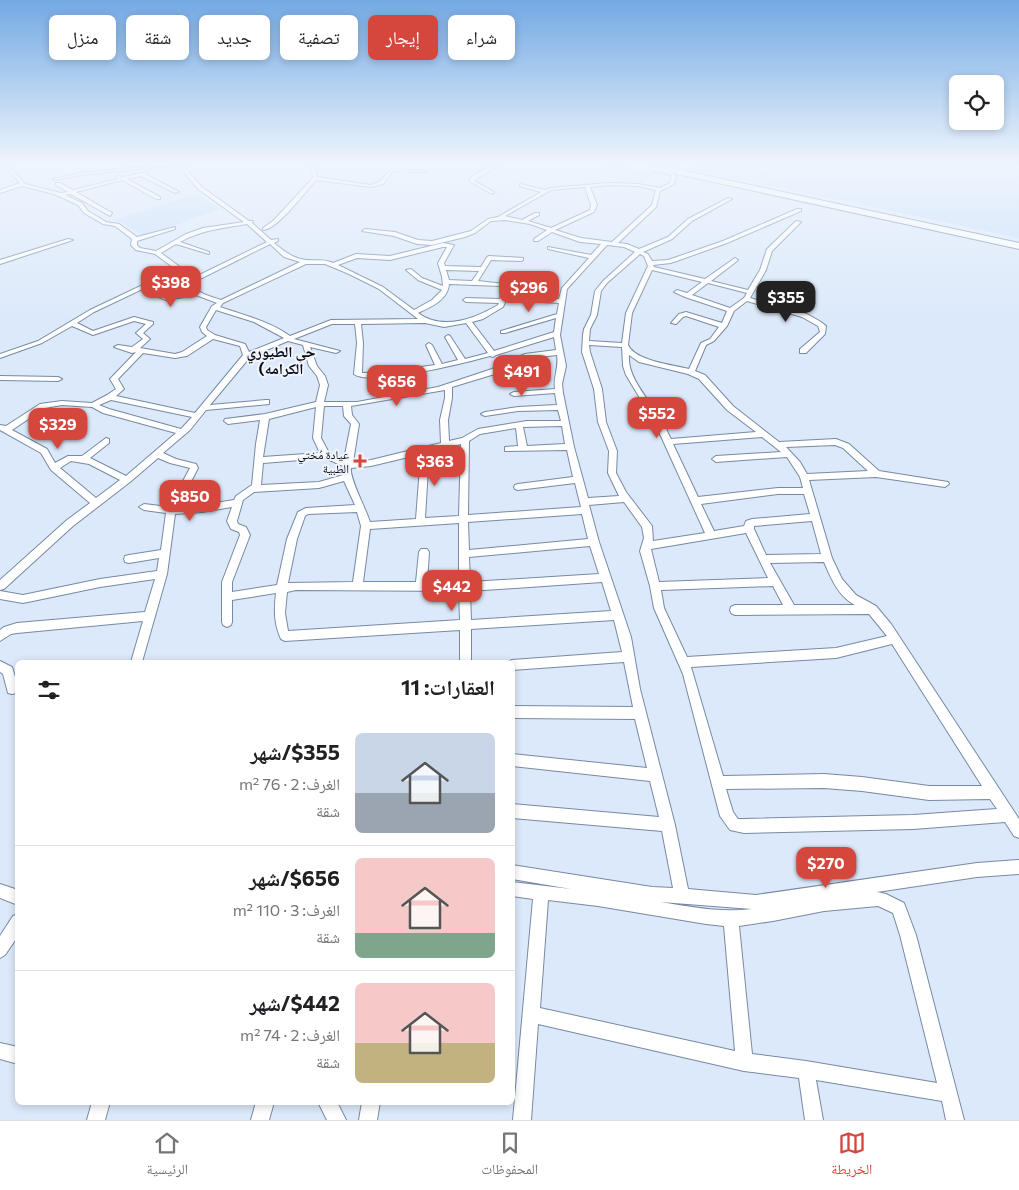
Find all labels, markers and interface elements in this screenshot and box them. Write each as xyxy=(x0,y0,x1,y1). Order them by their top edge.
chip: منزل xyxy=(49,15,116,60)
chip: شقة xyxy=(126,15,189,60)
chip: جديد xyxy=(199,15,270,60)
chip: تصفية xyxy=(280,15,358,60)
chip: إيجار xyxy=(368,15,438,60)
chip: شراء xyxy=(448,15,515,60)
map controls xyxy=(949,75,1004,130)
button: locate xyxy=(949,75,1004,130)
pin: $398 xyxy=(141,266,201,308)
pin: $296 xyxy=(499,270,559,313)
text: $398 xyxy=(152,272,190,291)
text: $296 xyxy=(510,277,548,296)
pin: $355 xyxy=(756,280,816,323)
text: $355 xyxy=(767,287,805,306)
district label: حي الطيوري (الكرامه xyxy=(247,342,316,377)
pin: $491 xyxy=(492,354,552,397)
text: $491 xyxy=(504,361,540,380)
pin: $656 xyxy=(367,364,427,407)
text: $656 xyxy=(378,371,416,390)
pin: $552 xyxy=(627,396,687,439)
text: $552 xyxy=(639,403,675,422)
pin: $329 xyxy=(28,408,88,450)
text: $329 xyxy=(39,414,77,433)
pin: $363 xyxy=(405,444,465,487)
place label: عيادة مُختي الطبية xyxy=(297,447,349,476)
text: $363 xyxy=(416,451,454,470)
marker: عيادة مُختي الطبية xyxy=(353,454,367,468)
pin: $850 xyxy=(160,480,220,522)
text: $850 xyxy=(170,486,210,505)
pin: $442 xyxy=(422,570,482,612)
text: $442 xyxy=(433,576,471,595)
text: العقارات: 11 xyxy=(401,674,495,699)
icon: filters xyxy=(35,676,63,704)
text: $355/شهر xyxy=(250,739,340,764)
icon: home xyxy=(395,753,455,813)
text: الغرف: 2 · 76 m² xyxy=(239,774,340,793)
text: شقة xyxy=(316,801,340,820)
pin: $270 xyxy=(796,846,856,889)
text: $270 xyxy=(807,853,845,872)
text: $656/شهر xyxy=(249,865,340,890)
icon: home xyxy=(395,878,455,938)
text: الغرف: 3 · 110 m² xyxy=(233,900,340,919)
text: شقة xyxy=(316,927,340,946)
text: $442/شهر xyxy=(250,990,340,1015)
icon: home xyxy=(395,1003,455,1063)
text: الغرف: 2 · 74 m² xyxy=(240,1025,340,1044)
text: شقة xyxy=(316,1052,340,1071)
tab: الرئيسية xyxy=(147,1129,188,1183)
tab: المحفوظات xyxy=(481,1129,538,1183)
tab: الخريطة xyxy=(831,1129,872,1183)

